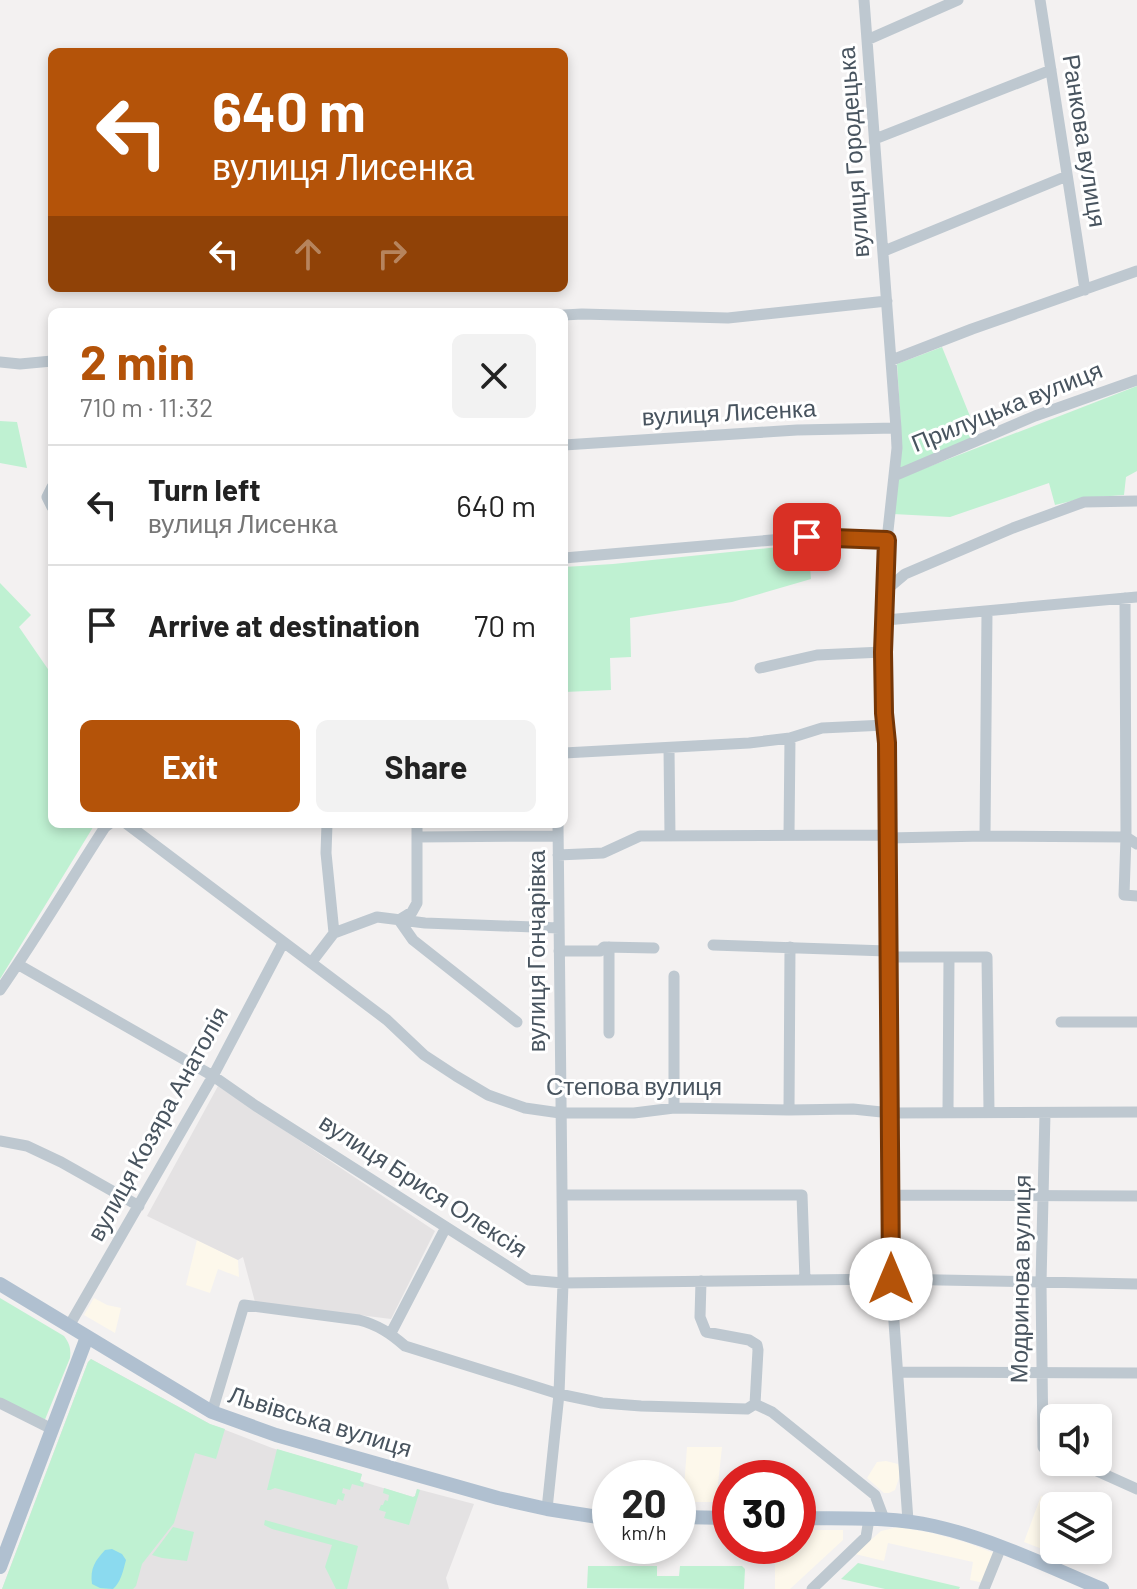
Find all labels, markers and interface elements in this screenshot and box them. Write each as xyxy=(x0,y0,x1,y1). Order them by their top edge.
street label: вулиця Городецька xyxy=(831,45,874,259)
street label: Ранкова вулиця xyxy=(1058,52,1113,229)
text: 640 m xyxy=(212,76,366,143)
icon: left xyxy=(80,80,184,184)
text: вулиця Лисенка xyxy=(212,144,474,187)
icon: left xyxy=(202,232,246,276)
icon: ahead xyxy=(286,232,330,276)
icon: right xyxy=(370,232,414,276)
text: 2 min xyxy=(80,332,195,390)
button: close xyxy=(452,334,536,418)
street label: Прилуцька вулиця xyxy=(907,354,1106,457)
text: 710 m · 11:32 xyxy=(80,391,213,422)
street label: вулиця Лисенка xyxy=(641,392,818,431)
text: Turn left xyxy=(148,471,261,507)
icon: left xyxy=(80,483,124,527)
text: 640 m xyxy=(456,487,536,523)
pin xyxy=(773,503,841,571)
text: вулиця Лисенка xyxy=(148,507,337,538)
icon: arrive xyxy=(785,515,829,559)
icon: arrive xyxy=(80,603,124,647)
text: Arrive at destination xyxy=(148,607,420,643)
text: 70 m xyxy=(474,607,536,643)
button: Exit xyxy=(80,720,300,812)
button: Share xyxy=(316,720,536,812)
street label: вулиця Гончарівка xyxy=(521,849,550,1052)
street label: вулиця Козяра Анатолія xyxy=(80,1001,233,1245)
street label: Степова вулиця xyxy=(546,1071,722,1100)
street label: вулиця Брися Олексія xyxy=(315,1107,533,1263)
street label: Модринова вулиця xyxy=(1003,1174,1036,1384)
position arrow xyxy=(849,1237,933,1321)
street label: Львівська вулиця xyxy=(225,1379,416,1462)
map controls xyxy=(1040,1404,1112,1564)
button: sound xyxy=(1040,1404,1112,1476)
speed limit sign: 30 xyxy=(712,1460,816,1564)
text: 20 xyxy=(621,1478,667,1526)
button: layers xyxy=(1040,1492,1112,1564)
text: km/h xyxy=(621,1520,667,1544)

